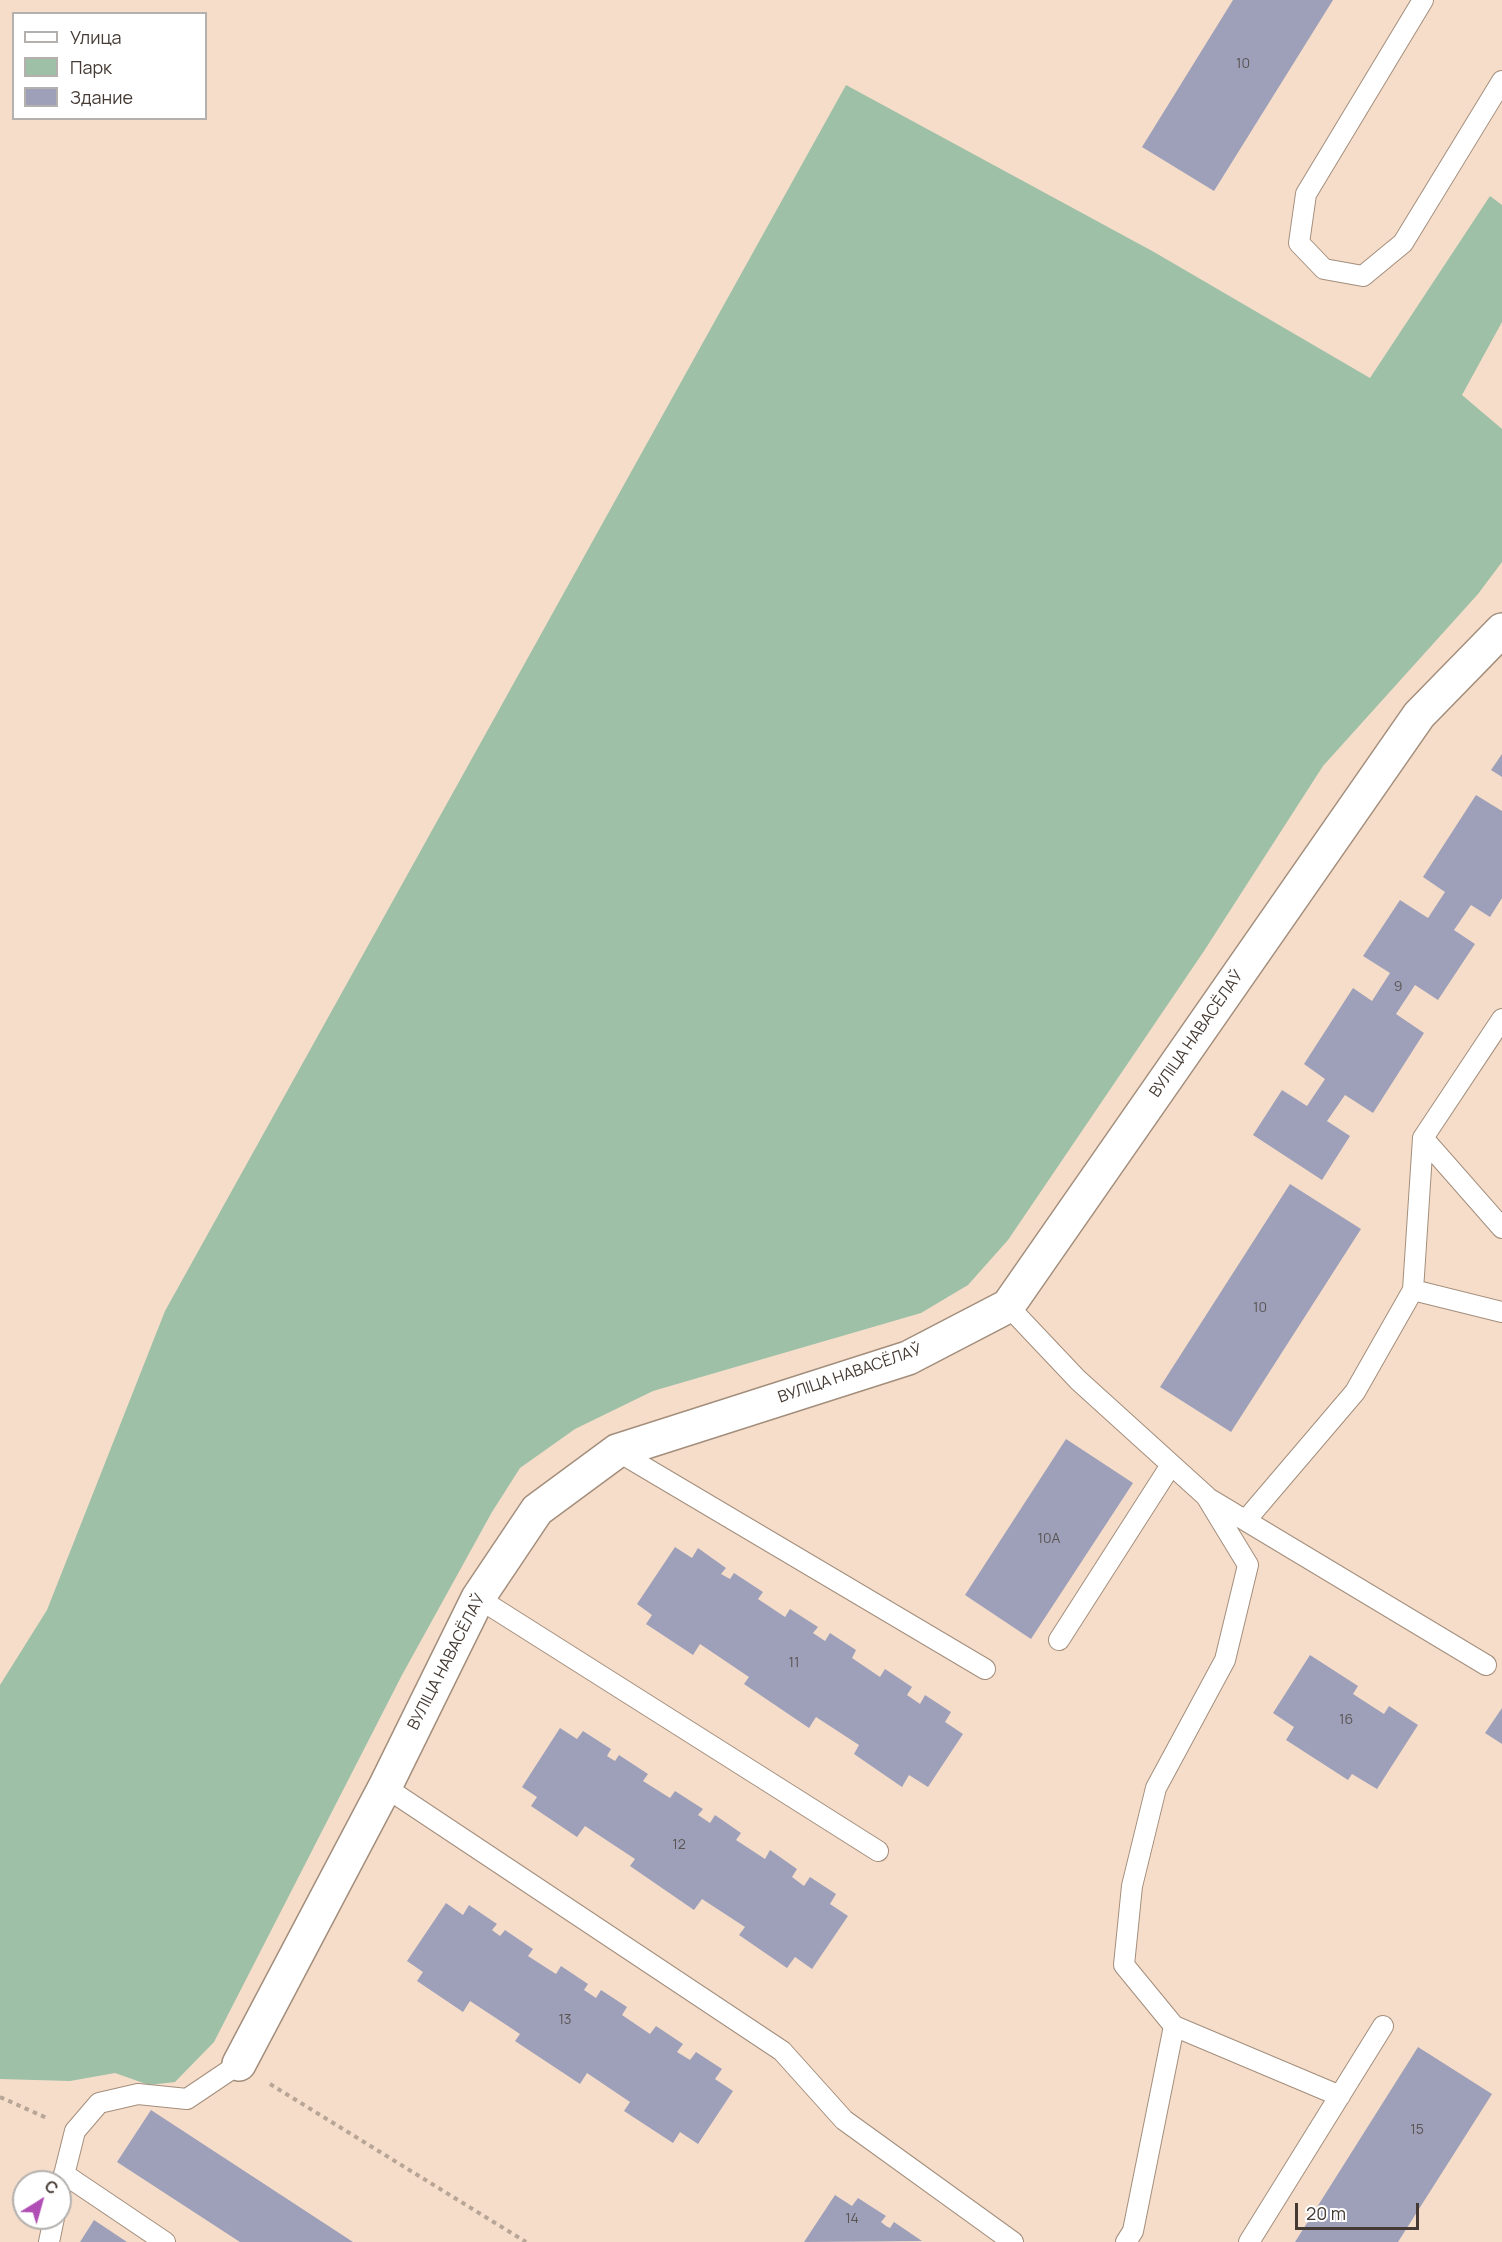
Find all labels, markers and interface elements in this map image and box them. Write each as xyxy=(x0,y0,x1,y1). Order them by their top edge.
legend xyxy=(12,12,207,120)
text: Улица xyxy=(70,25,122,49)
text: Парк xyxy=(70,55,112,79)
house number: 10 xyxy=(1236,56,1250,72)
text: Здание xyxy=(70,85,133,109)
street label: ВУЛІЦА НАВАСЁЛАЎ xyxy=(1146,967,1248,1101)
house number: 9 xyxy=(1394,979,1402,995)
house number: 10 xyxy=(1253,1300,1267,1316)
street label: ВУЛІЦА НАВАСЁЛАЎ xyxy=(776,1340,924,1408)
house number: 10А xyxy=(1038,1531,1060,1547)
street label: ВУЛІЦА НАВАСЁЛАЎ xyxy=(404,1591,490,1733)
house number: 11 xyxy=(789,1655,799,1671)
house number: 16 xyxy=(1339,1712,1353,1728)
house number: 12 xyxy=(672,1837,686,1853)
house number: 13 xyxy=(558,2012,572,2028)
house number: 15 xyxy=(1410,2122,1424,2138)
north arrow xyxy=(12,2170,72,2230)
text: С xyxy=(40,2175,63,2200)
scale bar xyxy=(1298,2191,1422,2229)
text: 20 m xyxy=(1306,2201,1346,2225)
house number: 14 xyxy=(845,2211,859,2227)

